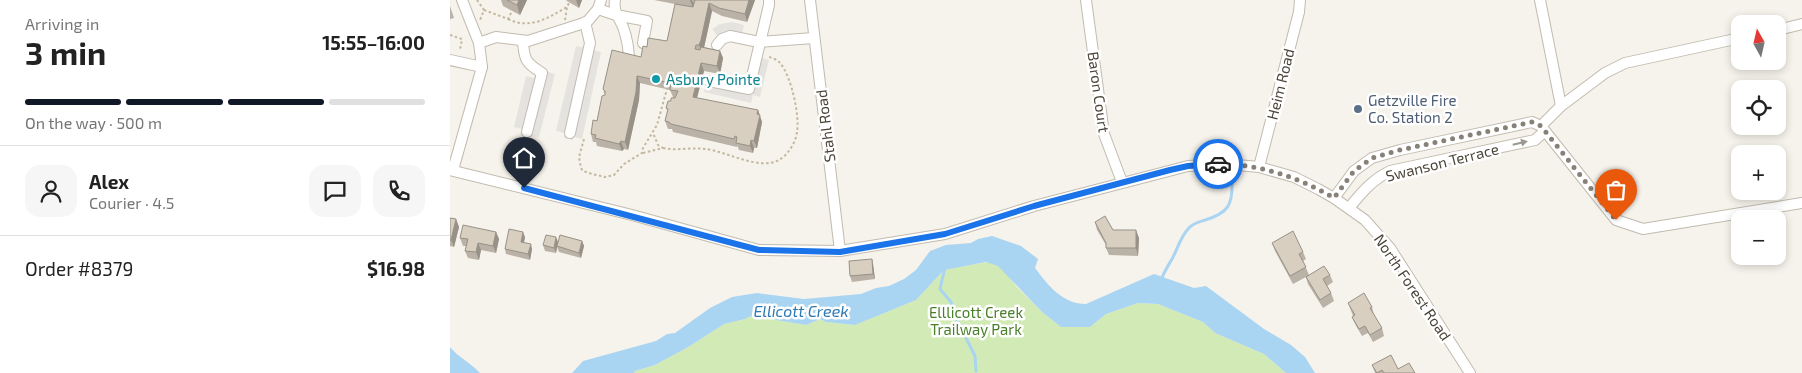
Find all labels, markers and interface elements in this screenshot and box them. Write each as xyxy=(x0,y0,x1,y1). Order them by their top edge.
text: Arriving in xyxy=(25,14,99,33)
north arrow xyxy=(1731,15,1786,70)
map controls xyxy=(1731,15,1786,265)
text: 15:55–16:00 xyxy=(322,31,425,54)
text: 3 min xyxy=(25,33,106,71)
street label: Heim Road xyxy=(1262,46,1298,122)
street label: Baron Court xyxy=(1084,50,1114,134)
place label: Asbury Pointe xyxy=(666,70,761,88)
marker: Asbury Pointe xyxy=(650,73,662,85)
button: locate xyxy=(1731,80,1786,135)
street label: Stahl Road xyxy=(812,89,838,163)
place label: Getzville Fire Co. Station 2 xyxy=(1368,91,1457,126)
marker: Getzville Fire Co. Station 2 xyxy=(1352,103,1364,115)
text: On the way · 500 m xyxy=(25,113,162,132)
pin xyxy=(503,137,545,188)
courier xyxy=(1193,139,1243,189)
street label: Swanson Terrace xyxy=(1384,139,1500,185)
one-way arrow xyxy=(1513,139,1528,147)
icon: home xyxy=(510,144,538,172)
button: + xyxy=(1731,145,1786,200)
icon: car xyxy=(1204,150,1232,178)
button: person xyxy=(25,165,77,217)
button: chat xyxy=(309,165,361,217)
button: phone xyxy=(373,165,425,217)
pin xyxy=(1595,169,1637,220)
text: Alex xyxy=(89,170,129,193)
icon: bag xyxy=(1602,176,1630,204)
text: Courier · 4.5 xyxy=(89,193,174,212)
button: − xyxy=(1731,210,1786,265)
street label: North Forest Road xyxy=(1371,230,1455,344)
text: Order #8379 xyxy=(25,257,133,280)
text: $16.98 xyxy=(367,257,425,280)
water label: Ellicott Creek xyxy=(753,301,849,320)
park label: Elllicott Creek Trailway Park xyxy=(929,303,1023,338)

